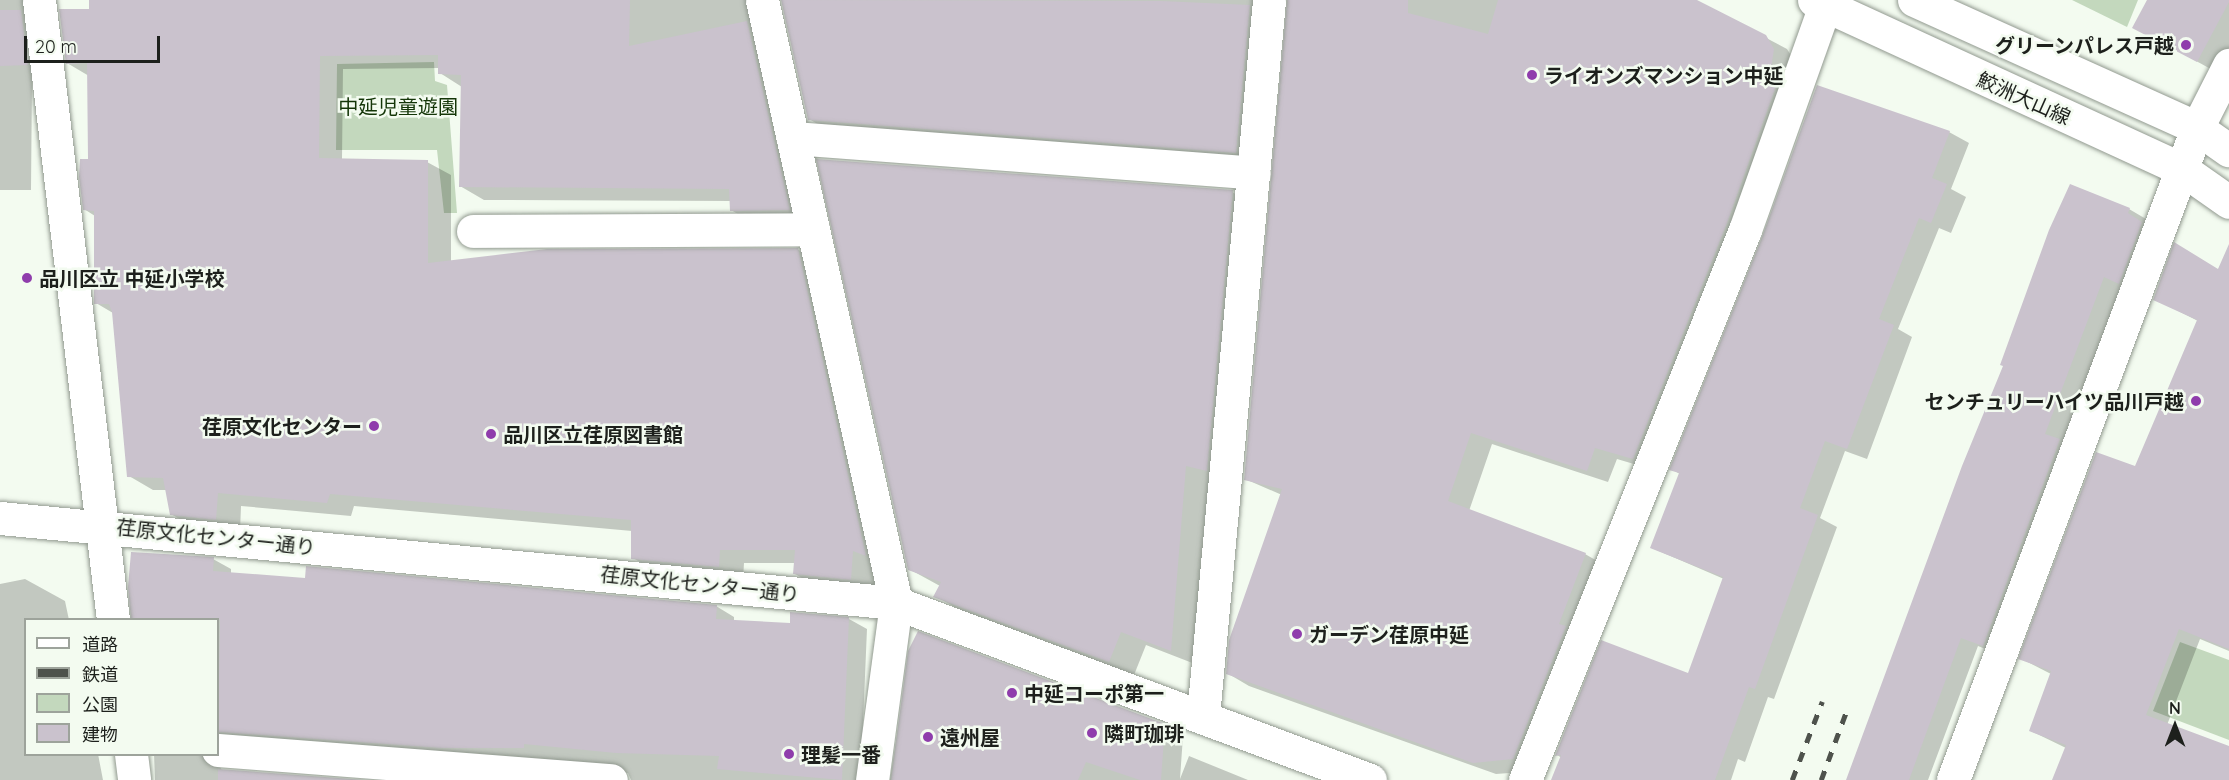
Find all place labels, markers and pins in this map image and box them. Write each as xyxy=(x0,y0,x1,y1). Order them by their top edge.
place label: グリーンパレス戸越 xyxy=(1994,33,2174,57)
marker: グリーンパレス戸越 xyxy=(2179,38,2193,52)
place label: ライオンズマンション中延 xyxy=(1544,63,1784,87)
marker: ライオンズマンション中延 xyxy=(1525,68,1539,82)
place label: 品川区立 中延小学校 xyxy=(39,266,225,290)
marker: 品川区立 中延小学校 xyxy=(20,271,34,285)
place label: センチュリーハイツ品川戸越 xyxy=(1924,389,2184,413)
marker: センチュリーハイツ品川戸越 xyxy=(2189,394,2203,408)
place label: 荏原文化センター xyxy=(202,414,362,438)
marker: 荏原文化センター xyxy=(367,419,381,433)
place label: 品川区立荏原図書館 xyxy=(503,422,683,446)
marker: 品川区立荏原図書館 xyxy=(484,427,498,441)
place label: ガーデン荏原中延 xyxy=(1309,622,1469,646)
marker: ガーデン荏原中延 xyxy=(1290,627,1304,641)
place label: 中延コーポ第一 xyxy=(1024,681,1164,705)
marker: 中延コーポ第一 xyxy=(1005,686,1019,700)
place label: 隣町珈琲 xyxy=(1104,721,1184,745)
place label: 遠州屋 xyxy=(940,725,1000,749)
marker: 隣町珈琲 xyxy=(1085,726,1099,740)
marker: 遠州屋 xyxy=(921,730,935,744)
place label: 理髪一番 xyxy=(801,742,881,766)
marker: 理髪一番 xyxy=(782,747,796,761)

